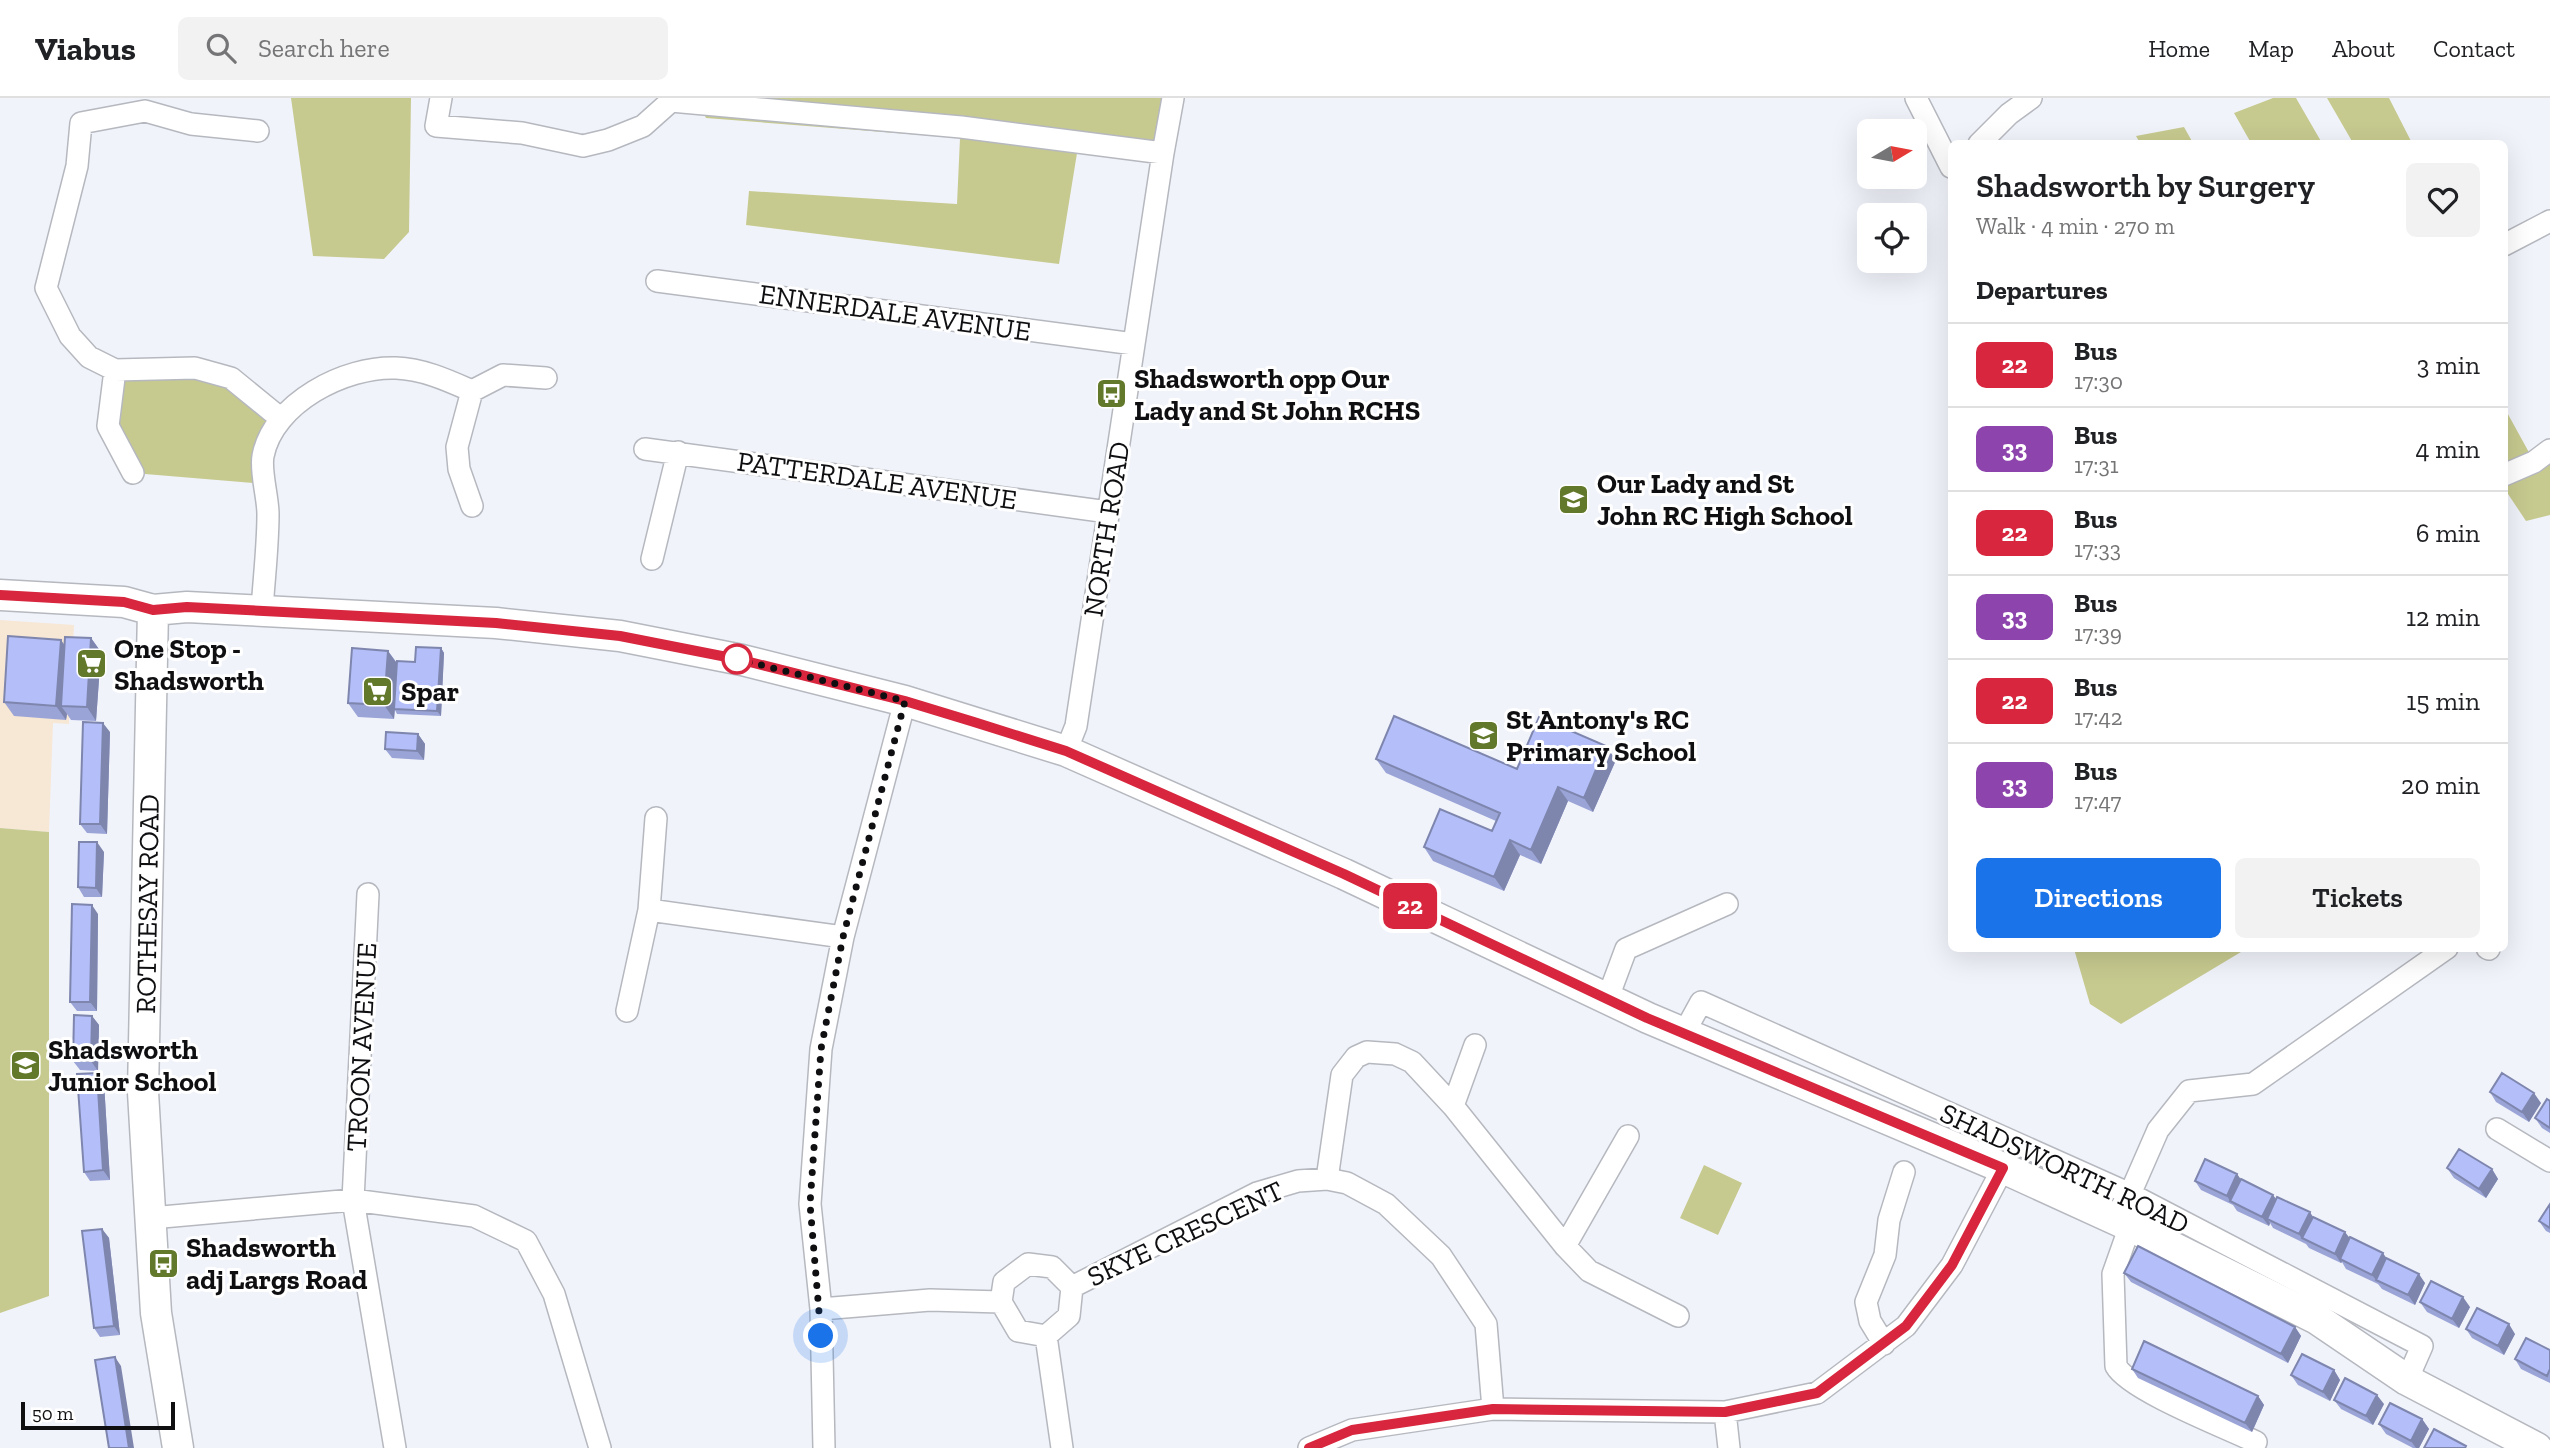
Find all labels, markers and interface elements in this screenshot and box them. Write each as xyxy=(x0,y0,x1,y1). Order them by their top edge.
search box xyxy=(178,17,668,80)
text: Viabus xyxy=(35,29,136,68)
icon: search xyxy=(202,29,240,67)
text: Search here xyxy=(258,32,390,64)
text: Home xyxy=(2148,34,2210,63)
text: Map xyxy=(2248,34,2294,63)
text: About xyxy=(2332,34,2395,63)
text: Contact xyxy=(2433,34,2515,63)
north arrow xyxy=(1857,119,1927,189)
map controls xyxy=(1857,119,1927,273)
button: heart xyxy=(2406,163,2480,237)
text: Shadsworth by Surgery xyxy=(1976,166,2315,205)
button: locate xyxy=(1857,203,1927,273)
text: Walk · 4 min · 270 m xyxy=(1976,212,2175,240)
text: Departures xyxy=(1976,274,2108,306)
street label: ENNERDALE AVENUE xyxy=(757,277,1033,348)
text: Bus xyxy=(2074,335,2117,367)
text: 3 min xyxy=(2417,349,2480,381)
text: 22 xyxy=(2002,350,2027,379)
place label: Shadsworth opp Our Lady and St John RCHS xyxy=(1134,362,1420,427)
text: 17:30 xyxy=(2074,367,2123,395)
bus stop icon: Shadsworth opp Our Lady and St John RCHS xyxy=(1094,377,1128,411)
text: Bus xyxy=(2074,419,2117,451)
text: 4 min xyxy=(2415,433,2480,465)
text: 33 xyxy=(2002,434,2027,463)
street label: NORTH ROAD xyxy=(1076,439,1137,619)
street label: PATTERDALE AVENUE xyxy=(735,445,1019,516)
text: 17:31 xyxy=(2074,451,2119,479)
place label: Our Lady and St John RC High School xyxy=(1597,467,1853,532)
school or university icon: Our Lady and St John RC High School xyxy=(1557,482,1591,516)
text: Bus xyxy=(2074,503,2117,535)
text: 6 min xyxy=(2416,517,2480,549)
text: 22 xyxy=(2002,518,2027,547)
text: 17:33 xyxy=(2074,535,2121,563)
text: Bus xyxy=(2074,587,2117,619)
text: 12 min xyxy=(2406,601,2480,633)
text: 33 xyxy=(2002,602,2027,631)
text: 17:39 xyxy=(2074,619,2122,647)
place label: One Stop - Shadsworth xyxy=(114,632,264,697)
unlabelled marker xyxy=(722,644,752,674)
supermarket icon: One Stop - Shadsworth xyxy=(74,647,108,681)
text: Bus xyxy=(2074,671,2117,703)
supermarket icon: Spar xyxy=(361,674,395,708)
place label: Spar xyxy=(401,675,459,708)
text: 15 min xyxy=(2406,685,2480,717)
text: 22 xyxy=(2002,686,2027,715)
place label: St Antony's RC Primary School xyxy=(1506,703,1696,768)
text: 17:42 xyxy=(2074,703,2123,731)
school or university icon: St Antony's RC Primary School xyxy=(1466,718,1500,752)
text: Bus xyxy=(2074,755,2117,787)
text: 20 min xyxy=(2401,769,2480,801)
text: 33 xyxy=(2002,770,2027,799)
text: 17:47 xyxy=(2074,787,2121,815)
street label: ROTHESAY ROAD xyxy=(129,794,166,1014)
button: Directions xyxy=(1976,858,2221,938)
button: Tickets xyxy=(2235,858,2480,938)
line badge: 22 xyxy=(1378,883,1442,929)
text: 22 xyxy=(1397,891,1423,920)
street label: TROON AVENUE xyxy=(340,942,383,1152)
place label: Shadsworth Junior School xyxy=(48,1033,216,1098)
school or university icon: Shadsworth Junior School xyxy=(8,1048,42,1082)
street label: SHADSWORTH ROAD xyxy=(1935,1096,2194,1241)
street label: SKYE CRESCENT xyxy=(1082,1174,1288,1293)
place label: Shadsworth adj Largs Road xyxy=(186,1231,367,1296)
bus stop icon: Shadsworth adj Largs Road xyxy=(146,1246,180,1280)
your location xyxy=(803,1318,838,1353)
scale bar xyxy=(21,1399,175,1431)
text: 50 m xyxy=(32,1402,73,1425)

